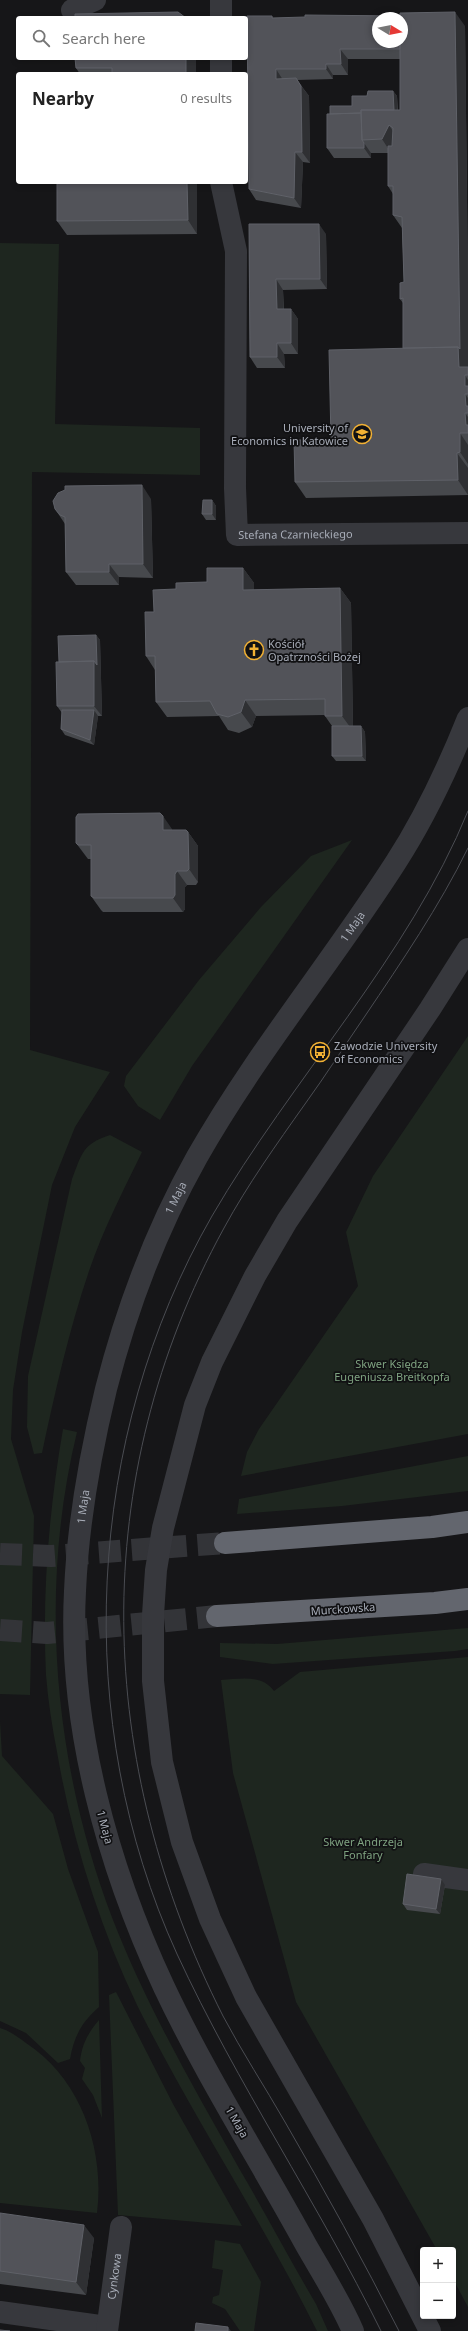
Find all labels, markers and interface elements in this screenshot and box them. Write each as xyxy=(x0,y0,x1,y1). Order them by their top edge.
north arrow xyxy=(372,12,408,48)
search box xyxy=(16,16,248,60)
icon: search xyxy=(30,27,52,49)
text: Search here xyxy=(62,28,145,48)
text: Nearby xyxy=(32,87,94,110)
text: 0 results xyxy=(180,89,232,107)
place label: University of Economics in Katowice xyxy=(231,420,349,448)
school or university icon: University of Economics in Katowice xyxy=(351,423,373,445)
street label: Stefana Czarnieckiego xyxy=(238,526,353,542)
place label: Kościół Opatrzności Bożej xyxy=(268,636,361,664)
church icon: Kościół Opatrzności Bożej xyxy=(243,639,265,661)
street label: 1 Maja xyxy=(336,908,368,945)
place label: Zawodzie University of Economics xyxy=(334,1038,438,1066)
bus stop icon: Zawodzie University of Economics xyxy=(309,1041,331,1063)
street label: 1 Maja xyxy=(161,1179,190,1216)
park label: Skwer Księdza Eugeniusza Breitkopfa xyxy=(334,1356,450,1384)
street label: 1 Maja xyxy=(73,1489,92,1525)
street label: Murckowska xyxy=(310,1599,376,1618)
street label: 1 Maja xyxy=(94,1808,117,1845)
park label: Skwer Andrzeja Fonfary xyxy=(323,1834,403,1862)
street label: 1 Maja xyxy=(222,2103,253,2140)
map controls xyxy=(420,2247,456,2319)
button: + xyxy=(420,2247,456,2283)
street label: Cynkowa xyxy=(103,2252,124,2300)
button: − xyxy=(420,2283,456,2319)

